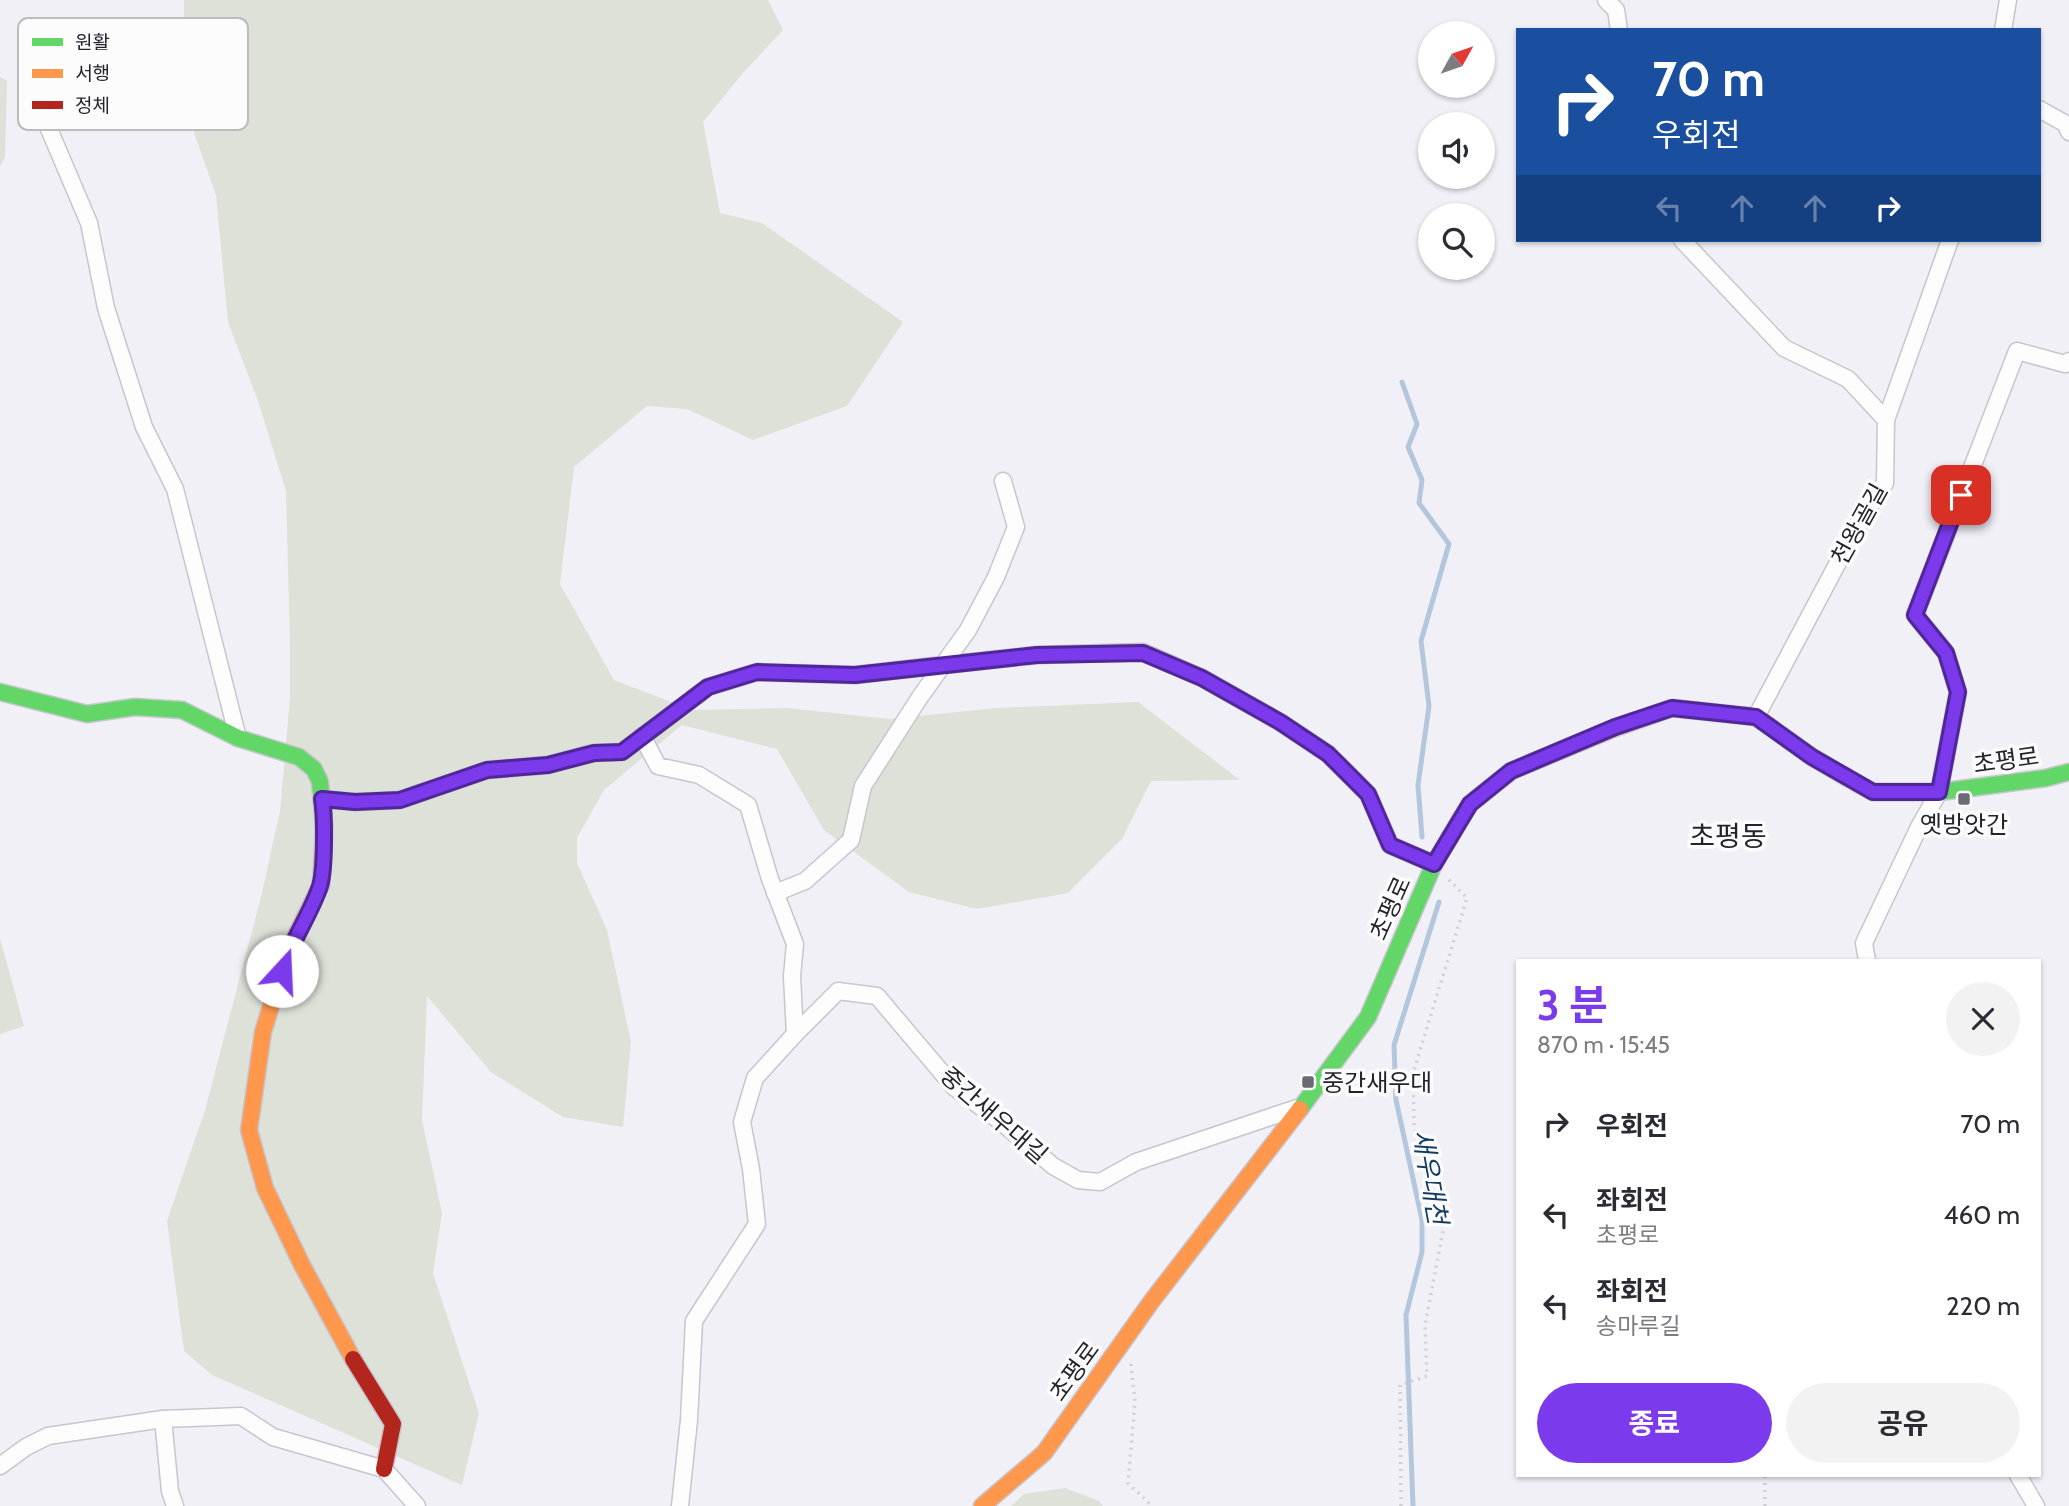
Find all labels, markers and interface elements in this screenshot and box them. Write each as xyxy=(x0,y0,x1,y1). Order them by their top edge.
legend xyxy=(18,18,248,130)
north arrow xyxy=(1418,21,1494,98)
map controls xyxy=(1418,21,1495,280)
text: 원활 xyxy=(75,31,110,54)
text: 70 m xyxy=(1652,49,1765,108)
icon: right xyxy=(1537,56,1628,147)
text: 서행 xyxy=(75,62,110,85)
text: 정체 xyxy=(75,94,110,117)
button: sound xyxy=(1418,112,1495,189)
text: 우회전 xyxy=(1652,115,1740,154)
icon: left xyxy=(1650,189,1688,227)
icon: ahead xyxy=(1723,189,1761,227)
icon: ahead xyxy=(1796,189,1834,227)
icon: right xyxy=(1869,189,1907,227)
button: search xyxy=(1418,203,1495,280)
pin xyxy=(1931,465,1991,525)
icon: arrive xyxy=(1942,476,1980,514)
street label: 천왕골길 xyxy=(1825,478,1893,570)
street label: 초평로 xyxy=(1971,741,2041,779)
marker: 옛방앗간 xyxy=(1956,791,1972,807)
place label: 옛방앗간 xyxy=(1920,810,2008,839)
district label: 초평동 xyxy=(1689,819,1767,853)
street label: 초평로 xyxy=(1363,872,1417,944)
position arrow xyxy=(245,934,319,1008)
text: 3 분 xyxy=(1537,979,1608,1031)
button: close xyxy=(1946,982,2020,1056)
text: 870 m · 15:45 xyxy=(1537,1031,1670,1059)
street label: 중간새우대길 xyxy=(934,1061,1054,1169)
place label: 중간새우대 xyxy=(1322,1068,1432,1097)
marker: 중간새우대 xyxy=(1300,1074,1316,1090)
icon: right xyxy=(1537,1105,1575,1143)
text: 70 m xyxy=(1960,1108,2020,1140)
text: 우회전 xyxy=(1596,1110,1668,1142)
water label: 새우대천 xyxy=(1406,1127,1455,1230)
text: 좌회전 xyxy=(1596,1184,1668,1216)
icon: left xyxy=(1537,1196,1575,1234)
text: 460 m xyxy=(1943,1199,2020,1231)
text: 초평로 xyxy=(1596,1221,1659,1249)
text: 좌회전 xyxy=(1596,1275,1668,1307)
icon: left xyxy=(1537,1287,1575,1325)
text: 220 m xyxy=(1946,1290,2020,1322)
text: 송마루길 xyxy=(1596,1312,1681,1340)
street label: 초평로 xyxy=(1043,1336,1105,1406)
button: 종료 xyxy=(1537,1383,1772,1463)
button: 공유 xyxy=(1786,1383,2020,1463)

